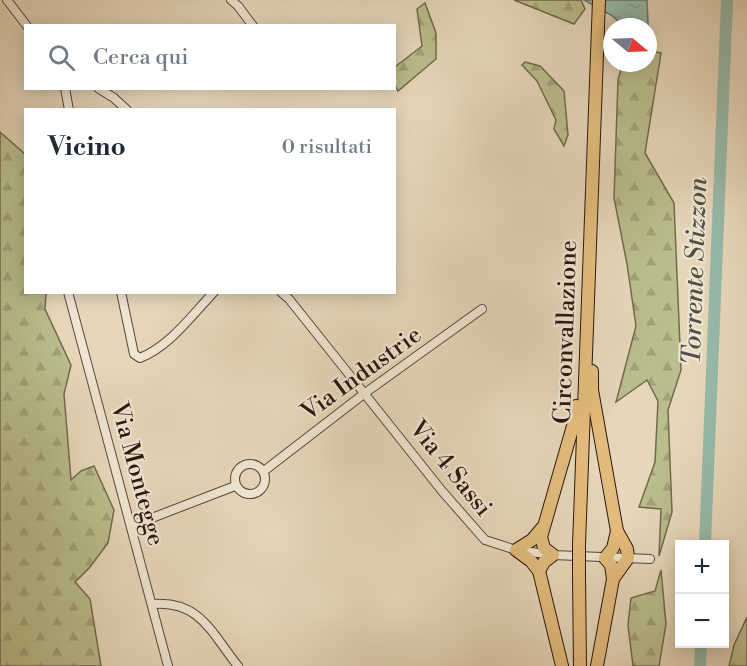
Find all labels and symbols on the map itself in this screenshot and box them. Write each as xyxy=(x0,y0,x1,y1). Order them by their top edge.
north arrow xyxy=(603,18,657,72)
water label: Torrente Stizzon xyxy=(676,176,714,365)
street label: Circonvallazione xyxy=(548,240,584,424)
street label: Via Industrie xyxy=(295,320,428,428)
street label: Via Montegge xyxy=(103,398,171,549)
street label: Via 4 Sassi xyxy=(402,414,498,523)

